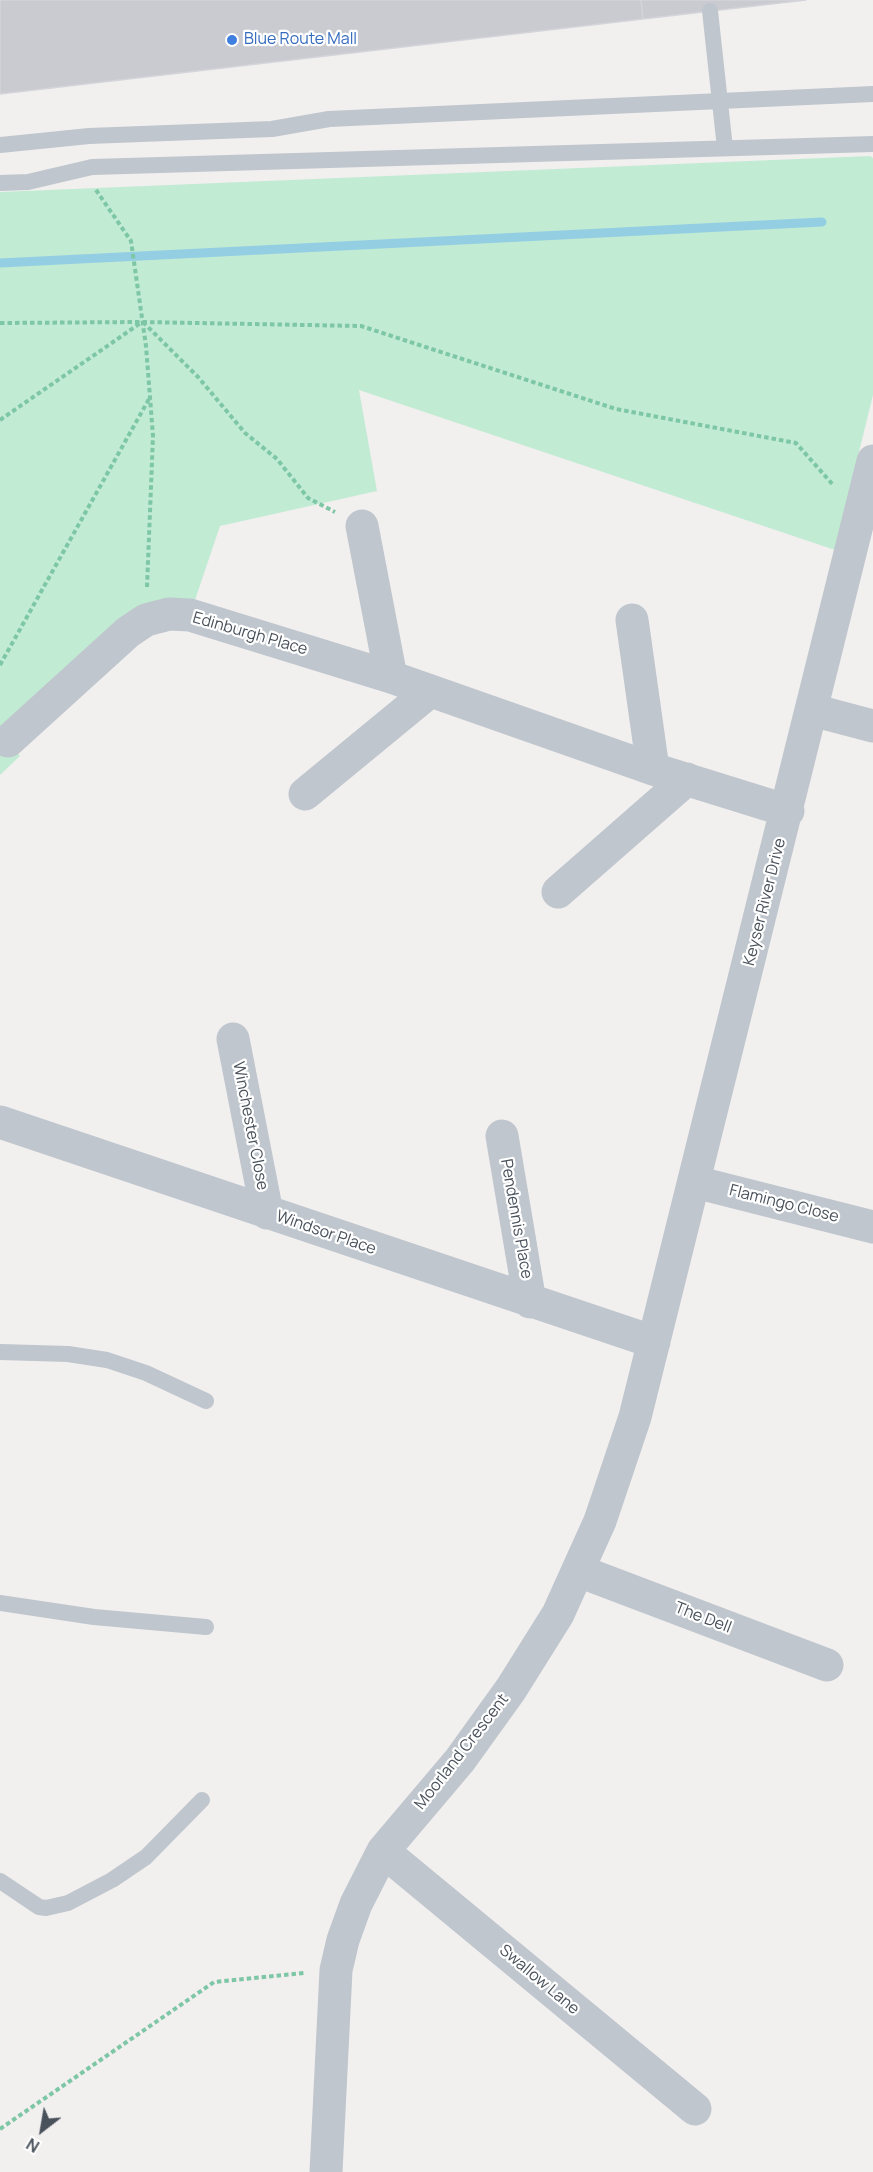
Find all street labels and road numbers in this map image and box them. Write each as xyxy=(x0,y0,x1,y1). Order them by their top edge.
street label: Edinburgh Place xyxy=(190,608,310,660)
street label: Keyser River Drive xyxy=(740,836,790,968)
street label: Winchester Close xyxy=(228,1060,272,1192)
street label: Pendennis Place xyxy=(496,1158,536,1280)
street label: Flamingo Close xyxy=(727,1181,841,1227)
street label: Windsor Place xyxy=(274,1207,378,1259)
street label: The Dell xyxy=(672,1598,734,1638)
street label: Moorland Crescent xyxy=(411,1690,513,1814)
street label: Swallow Lane xyxy=(495,1941,583,2019)

